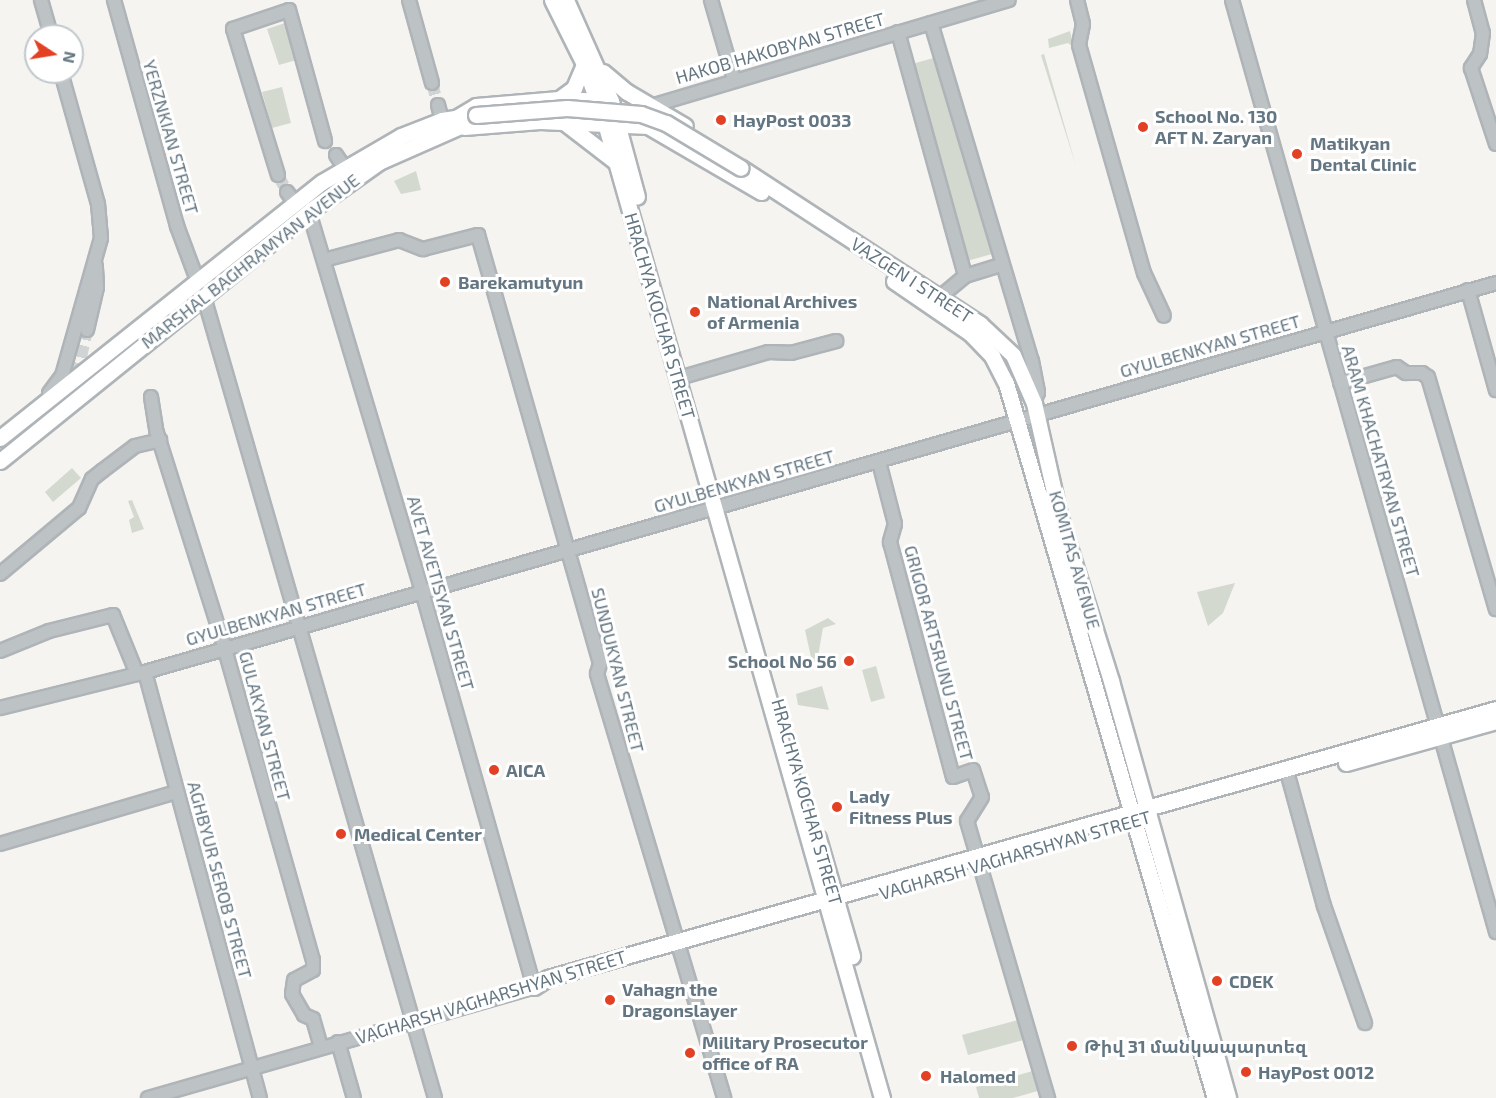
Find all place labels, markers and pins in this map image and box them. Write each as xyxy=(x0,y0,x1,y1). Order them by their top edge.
place label: School No. 130 AFT N. Zaryan xyxy=(1155,106,1278,148)
place label: HayPost 0033 xyxy=(733,109,851,131)
marker: HayPost 0033 xyxy=(714,113,728,127)
marker: School No. 130 AFT N. Zaryan xyxy=(1136,120,1150,134)
place label: Matikyan Dental Clinic xyxy=(1310,133,1417,176)
marker: Matikyan Dental Clinic xyxy=(1288,145,1306,163)
place label: Barekamutyun xyxy=(458,271,583,293)
marker: Barekamutyun xyxy=(436,273,454,291)
place label: National Archives of Armenia xyxy=(707,291,858,334)
marker: National Archives of Armenia xyxy=(688,305,702,319)
place label: School No 56 xyxy=(727,650,837,672)
marker: School No 56 xyxy=(842,654,856,668)
place label: AICA xyxy=(506,759,545,781)
marker: AICA xyxy=(487,763,501,777)
place label: Lady Fitness Plus xyxy=(849,786,953,828)
marker: Lady Fitness Plus xyxy=(830,800,844,814)
place label: Medical Center xyxy=(354,823,482,845)
marker: Medical Center xyxy=(332,825,350,843)
place label: CDEK xyxy=(1229,970,1274,992)
marker: CDEK xyxy=(1210,974,1224,988)
place label: Vahagn the Dragonslayer xyxy=(622,979,737,1022)
marker: Vahagn the Dragonslayer xyxy=(603,993,617,1007)
place label: Military Prosecutor office of RA xyxy=(702,1032,868,1074)
place label: Թիվ 31 մանկապարտեզ xyxy=(1084,1035,1307,1057)
marker: Թիվ 31 մանկապարտեզ xyxy=(1065,1039,1079,1053)
marker: Military Prosecutor office of RA xyxy=(683,1046,697,1060)
place label: HayPost 0012 xyxy=(1258,1061,1374,1083)
place label: Halomed xyxy=(940,1065,1016,1087)
marker: HayPost 0012 xyxy=(1239,1065,1253,1079)
marker: Halomed xyxy=(917,1067,935,1085)

